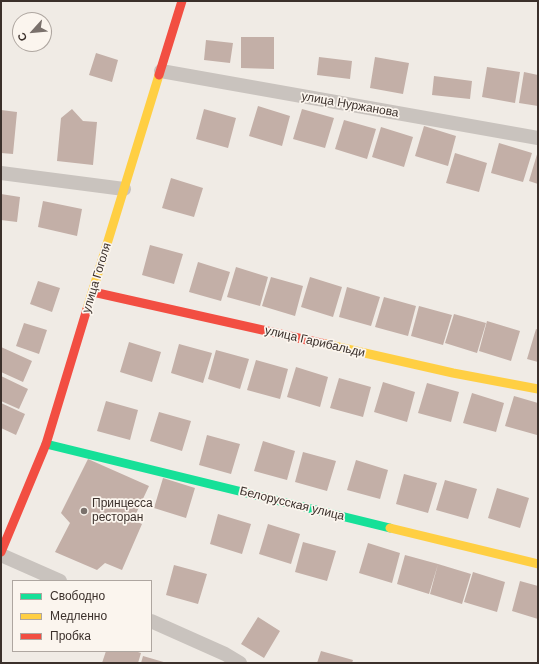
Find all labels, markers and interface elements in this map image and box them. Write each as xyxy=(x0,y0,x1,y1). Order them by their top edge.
north arrow xyxy=(12,12,52,52)
text: С xyxy=(15,31,29,43)
street label: улица Нуржанова xyxy=(300,89,400,121)
street label: улица Гоголя xyxy=(79,241,115,315)
street label: улица Гарибальди xyxy=(263,323,367,361)
street label: Белорусская улица xyxy=(238,484,346,524)
place label: Принцесса ресторан xyxy=(92,497,153,525)
marker: Принцесса ресторан xyxy=(79,506,89,516)
legend xyxy=(12,580,152,652)
text: Свободно xyxy=(50,589,105,603)
text: Медленно xyxy=(50,609,107,623)
text: Пробка xyxy=(50,629,91,643)

